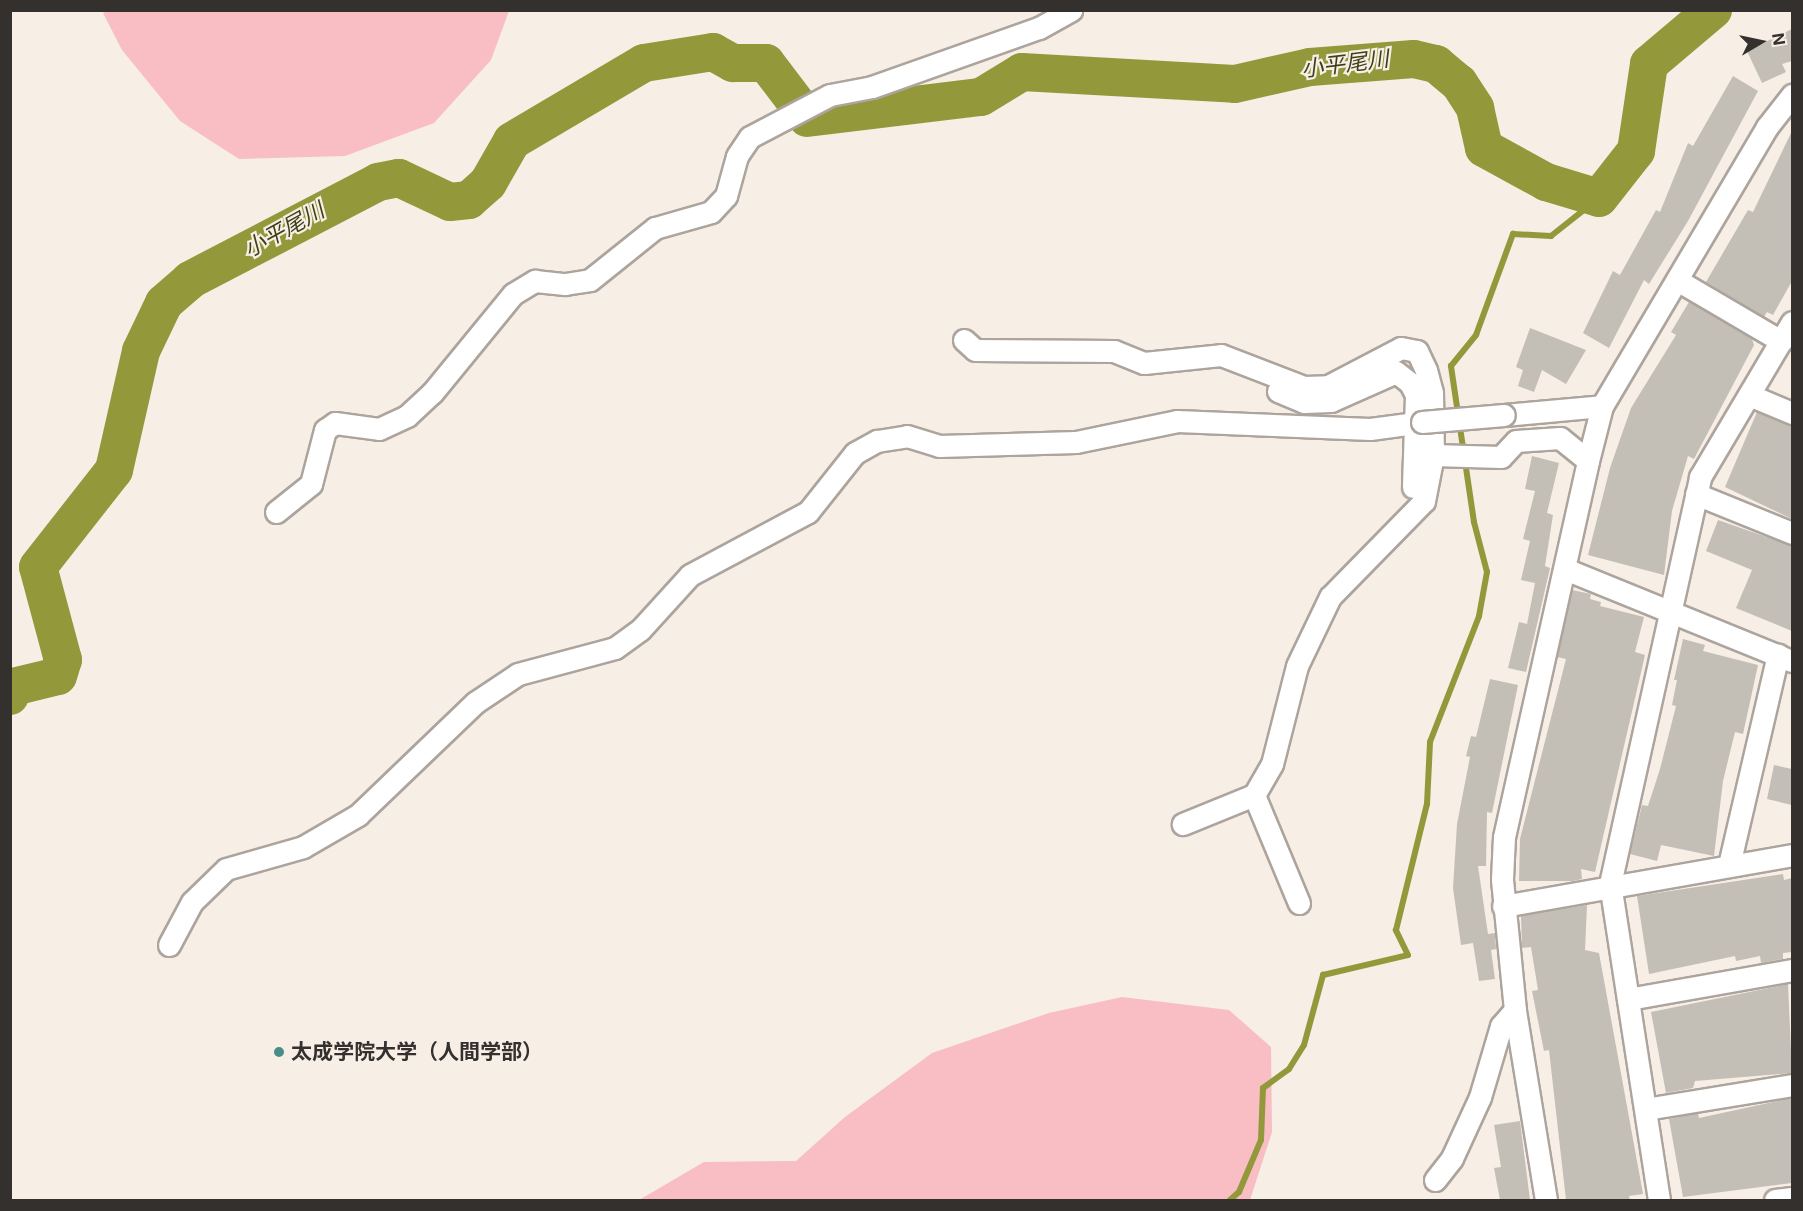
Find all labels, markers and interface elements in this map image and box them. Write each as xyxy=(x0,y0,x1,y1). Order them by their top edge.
north arrow xyxy=(1731,12,1791,72)
text: N xyxy=(1768,32,1790,47)
water label: 小平尾川 xyxy=(1300,46,1390,82)
water label: 小平尾川 xyxy=(239,197,329,263)
place label: 太成学院大学（人間学部） xyxy=(291,1039,543,1065)
marker: 太成学院大学（人間学部） xyxy=(272,1045,286,1059)

